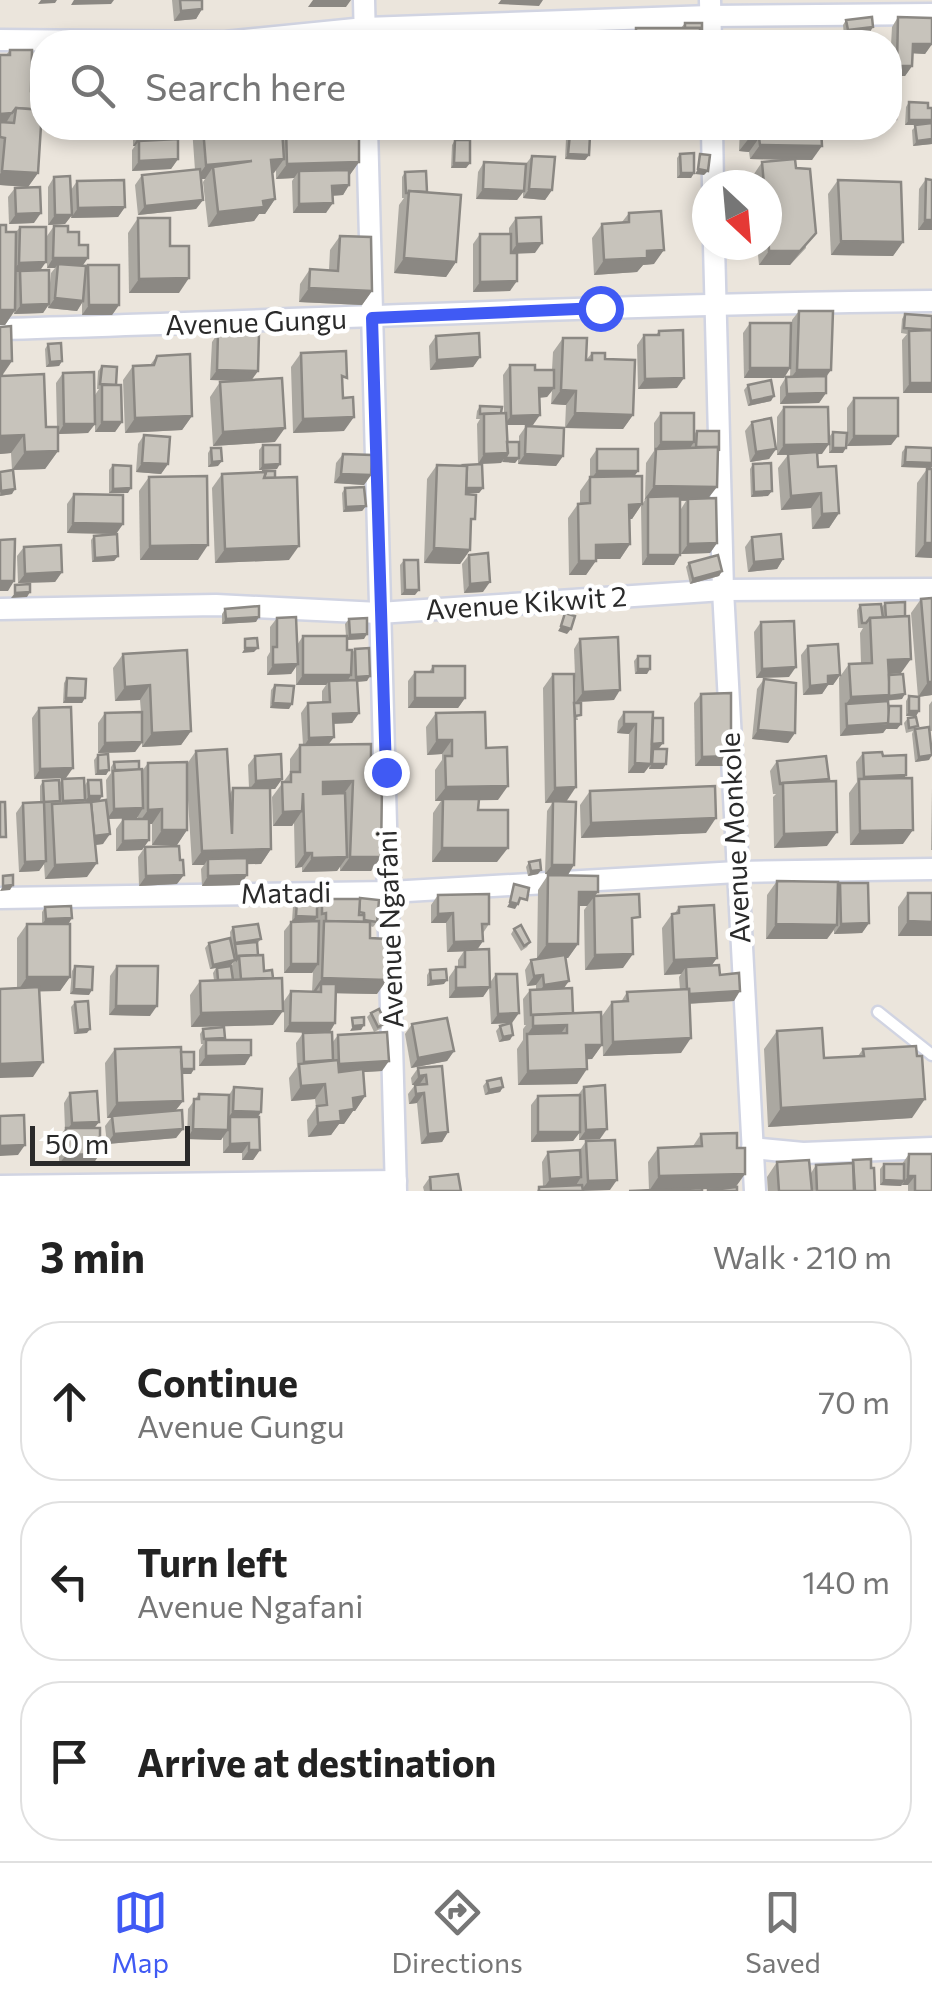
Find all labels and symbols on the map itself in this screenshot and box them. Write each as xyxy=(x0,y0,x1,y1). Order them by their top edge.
north arrow xyxy=(692,170,782,260)
route start xyxy=(578,286,624,332)
street label: Avenue Gungu xyxy=(165,301,347,341)
street label: Avenue Kikwit 2 xyxy=(424,578,628,626)
street label: Avenue Monkole xyxy=(711,732,757,944)
route end xyxy=(364,750,410,796)
street label: Avenue Ngafani xyxy=(369,829,409,1029)
street label: Matadi xyxy=(240,874,332,910)
scale bar xyxy=(30,1121,190,1166)

